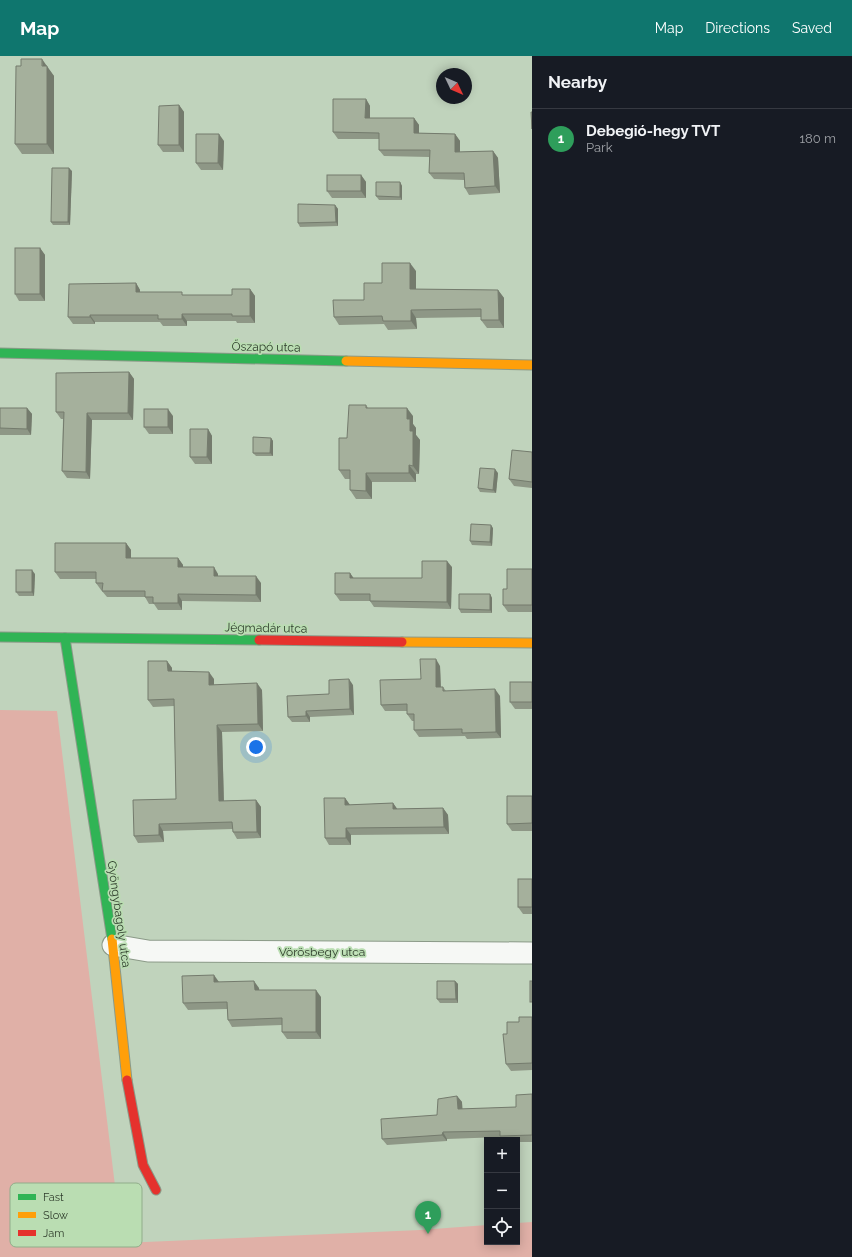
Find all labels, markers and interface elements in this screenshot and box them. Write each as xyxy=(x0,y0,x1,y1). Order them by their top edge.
text: Map xyxy=(20,17,59,39)
text: Map xyxy=(655,20,683,36)
text: Directions xyxy=(705,20,770,36)
text: Saved xyxy=(792,20,832,36)
north arrow xyxy=(436,68,472,104)
text: Nearby xyxy=(548,72,607,92)
text: Debegió-hegy TVT xyxy=(586,122,720,140)
text: 1 xyxy=(558,131,564,146)
text: 180 m xyxy=(800,131,836,146)
text: Park xyxy=(586,140,613,155)
street label: Őszapó utca xyxy=(231,339,301,355)
street label: Jégmadár utca xyxy=(224,620,308,636)
your location xyxy=(246,737,266,757)
street label: Gyöngybagoly utca xyxy=(105,860,133,968)
street label: Vörösbegy utca xyxy=(279,945,365,959)
map controls xyxy=(484,1137,520,1245)
button: + xyxy=(484,1137,520,1173)
button: − xyxy=(484,1173,520,1209)
legend xyxy=(10,1183,142,1247)
text: Fast xyxy=(43,1191,64,1204)
pin: 1 xyxy=(415,1201,441,1234)
text: Slow xyxy=(43,1209,68,1222)
button: locate xyxy=(484,1209,520,1245)
text: Jam xyxy=(43,1227,64,1240)

